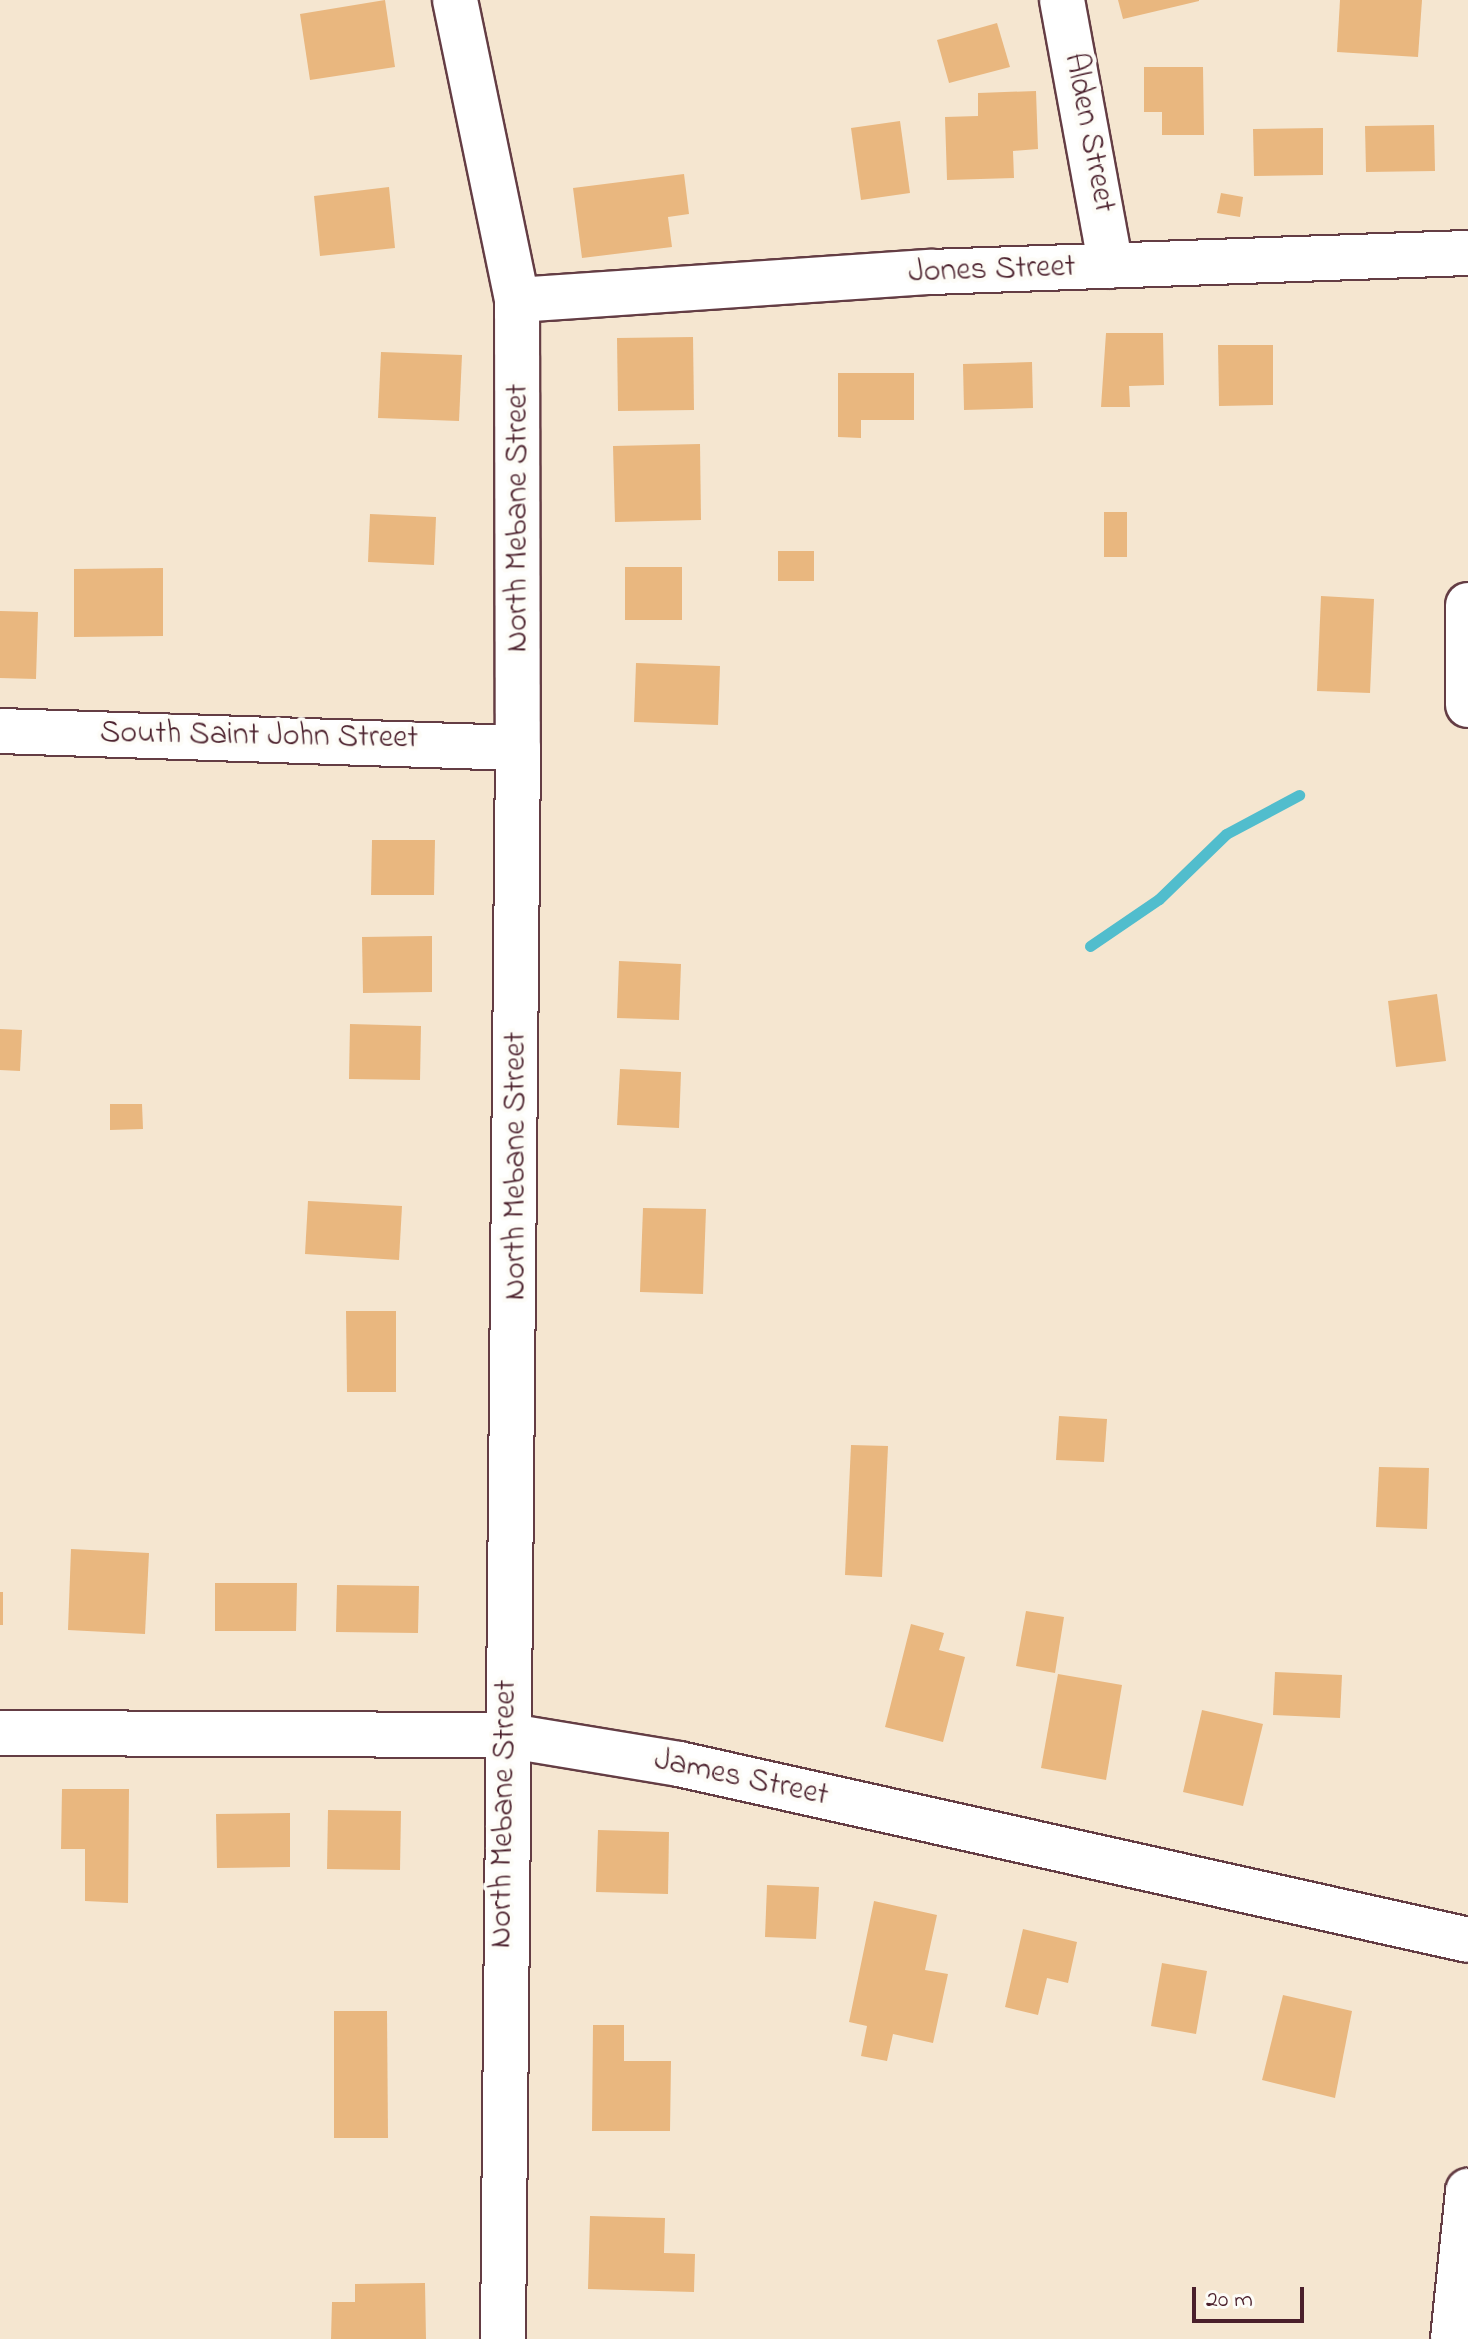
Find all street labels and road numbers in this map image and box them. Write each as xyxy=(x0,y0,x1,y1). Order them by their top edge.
street label: Alden Street xyxy=(1054,50,1122,216)
street label: Jones Street xyxy=(908,249,1076,293)
street label: North Mebane Street xyxy=(500,384,538,652)
street label: South Saint John Street xyxy=(100,715,418,759)
street label: North Mebane Street xyxy=(498,1032,536,1300)
street label: North Mebane Street xyxy=(483,1679,527,1949)
street label: James Street xyxy=(650,1742,832,1816)

